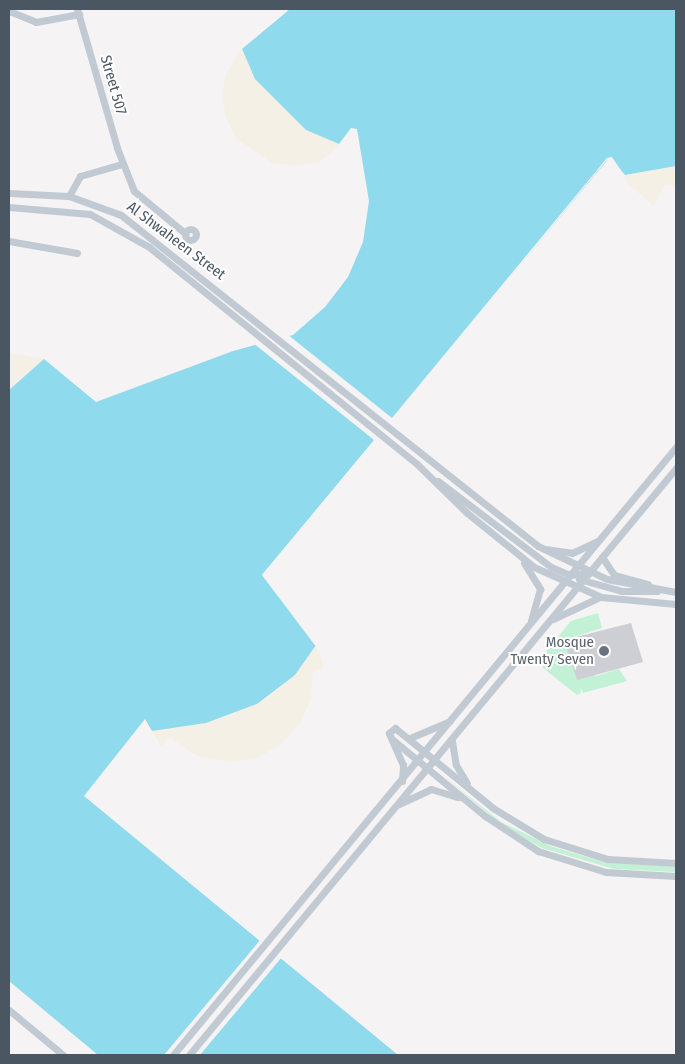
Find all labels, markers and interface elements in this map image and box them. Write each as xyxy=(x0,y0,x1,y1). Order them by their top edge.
street label: Street 507 xyxy=(96,53,130,117)
street label: Al Shwaheen Street xyxy=(123,198,229,284)
place label: Mosque Twenty Seven xyxy=(511,633,594,668)
marker: Mosque Twenty Seven xyxy=(598,645,610,657)

